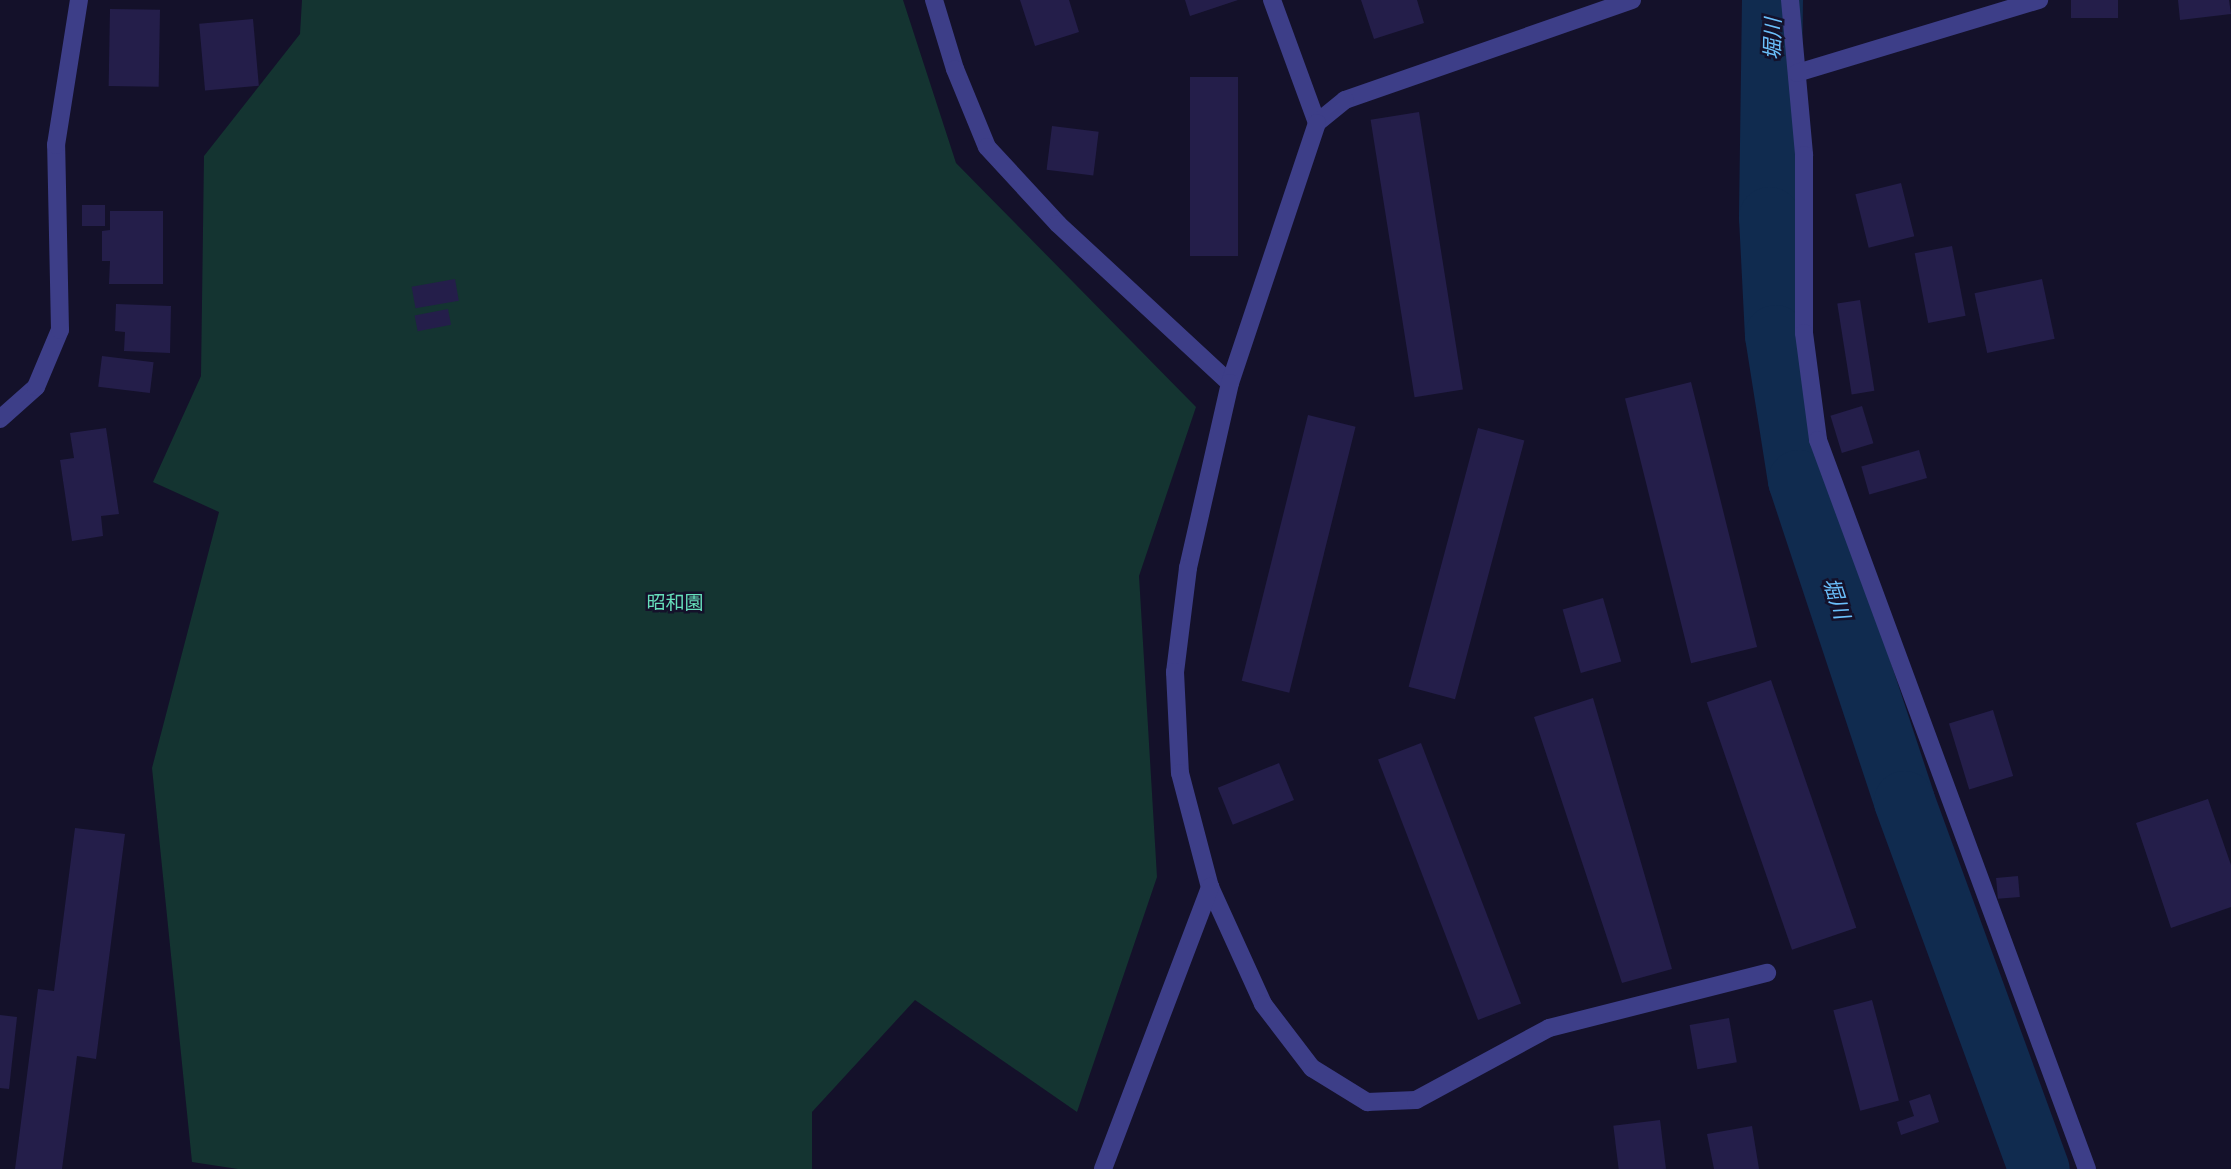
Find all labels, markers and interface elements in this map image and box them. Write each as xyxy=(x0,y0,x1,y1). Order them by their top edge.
water label: 堀川 xyxy=(1759,18,1785,60)
water label: 堀川 xyxy=(1819,574,1855,622)
park label: 昭和園 xyxy=(647,591,703,613)

